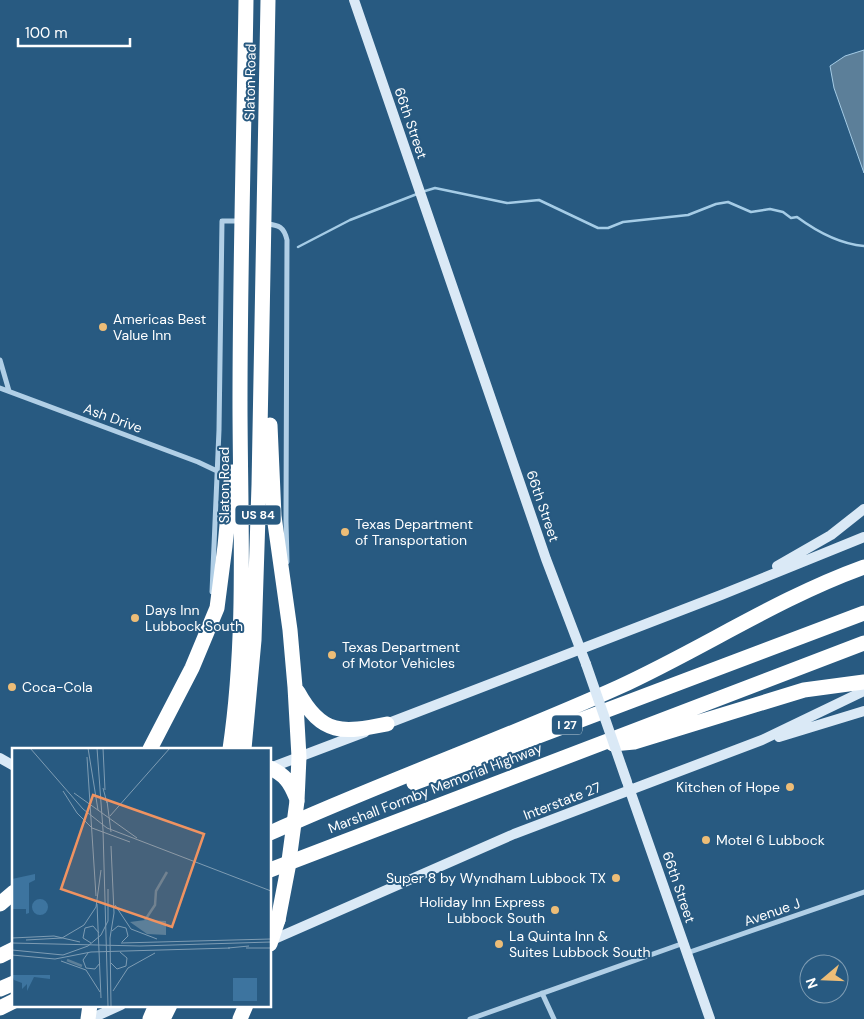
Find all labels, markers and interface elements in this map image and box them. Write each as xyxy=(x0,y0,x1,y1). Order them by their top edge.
scale bar xyxy=(18,15,130,47)
text: 100 m xyxy=(25,23,68,43)
street label: Slaton Road xyxy=(240,44,260,120)
street label: 66th Street xyxy=(390,85,432,161)
place label: Americas Best Value Inn xyxy=(113,310,206,344)
marker: Americas Best Value Inn xyxy=(97,321,109,333)
street label: Ash Drive xyxy=(81,399,145,437)
street label: Slaton Road xyxy=(215,447,233,523)
street label: 66th Street xyxy=(522,468,564,544)
road number: US 84 xyxy=(236,506,280,524)
place label: Texas Department of Transportation xyxy=(355,515,473,549)
marker: Texas Department of Transportation xyxy=(339,526,351,538)
place label: Days Inn Lubbock South xyxy=(145,601,243,635)
marker: Days Inn Lubbock South xyxy=(129,612,141,624)
place label: Texas Department of Motor Vehicles xyxy=(342,638,460,672)
marker: Texas Department of Motor Vehicles xyxy=(326,649,338,661)
place label: Coca-Cola xyxy=(22,678,93,696)
marker: Coca-Cola xyxy=(6,681,18,693)
road number: I 27 xyxy=(552,716,582,734)
street label: Marshall Formby Memorial Highway xyxy=(325,739,545,837)
inset map xyxy=(12,748,271,1006)
street label: Interstate 27 xyxy=(521,778,603,824)
place label: Kitchen of Hope xyxy=(676,778,780,796)
marker: Kitchen of Hope xyxy=(784,781,796,793)
place label: Motel 6 Lubbock xyxy=(716,831,825,849)
marker: Motel 6 Lubbock xyxy=(700,834,712,846)
street label: 66th Street xyxy=(658,849,700,925)
place label: Super 8 by Wyndham Lubbock TX xyxy=(386,869,606,887)
marker: Super 8 by Wyndham Lubbock TX xyxy=(610,872,622,884)
place label: Holiday Inn Express Lubbock South xyxy=(419,893,545,927)
street label: Avenue J xyxy=(742,894,802,930)
marker: Holiday Inn Express Lubbock South xyxy=(549,904,561,916)
place label: La Quinta Inn & Suites Lubbock South xyxy=(509,927,651,961)
marker: La Quinta Inn & Suites Lubbock South xyxy=(493,938,505,950)
north arrow xyxy=(799,954,849,1004)
text: N xyxy=(802,975,822,991)

